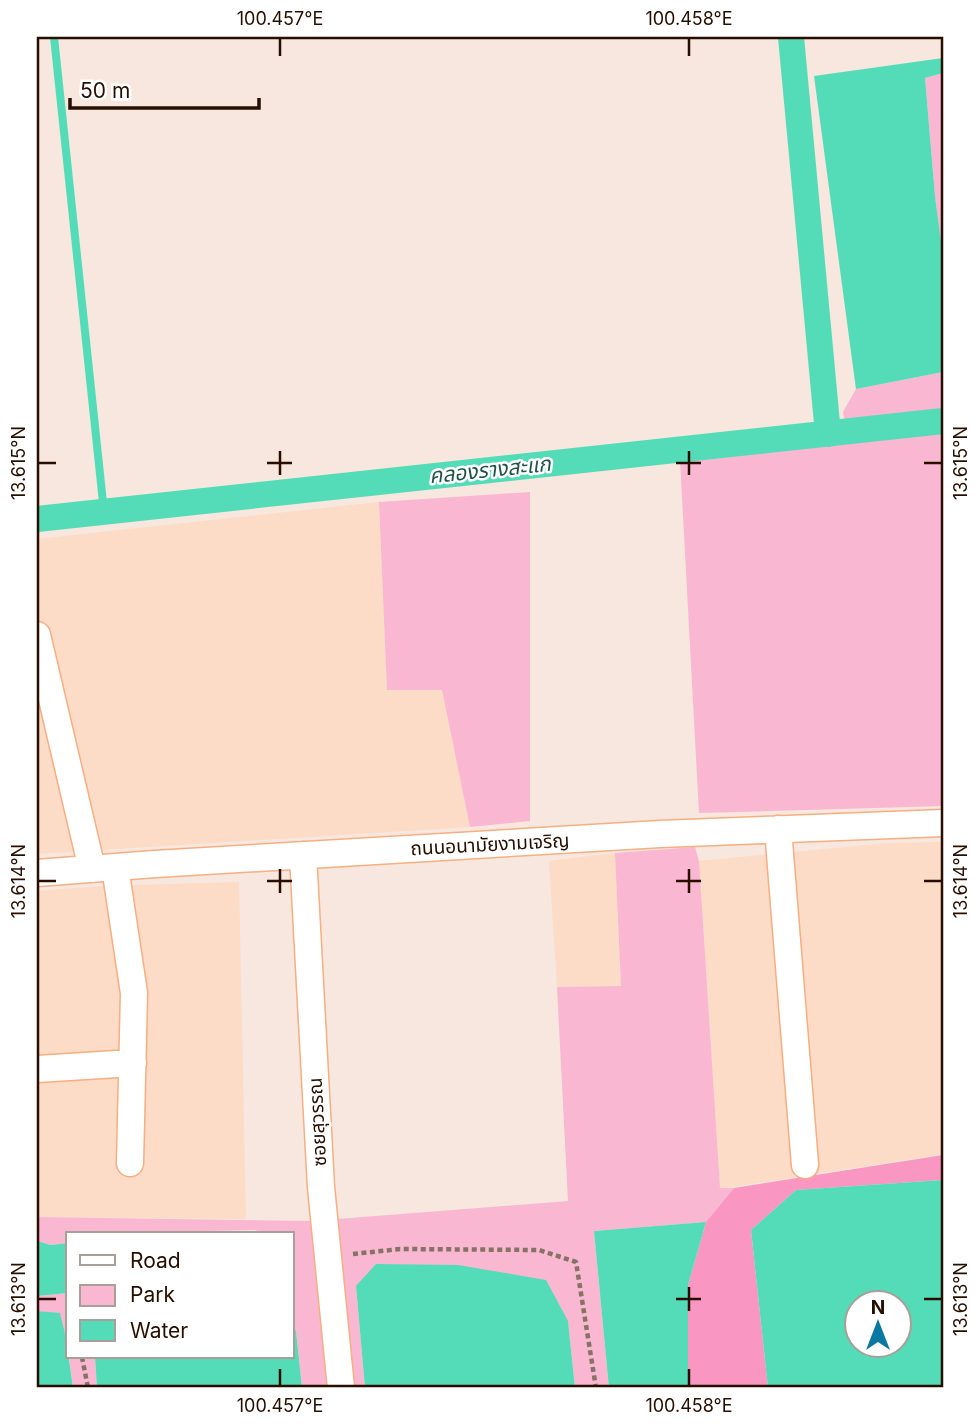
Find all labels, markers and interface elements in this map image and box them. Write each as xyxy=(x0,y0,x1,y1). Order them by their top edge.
text: 100.457°E xyxy=(237,8,323,29)
text: 100.458°E xyxy=(645,8,733,29)
scale bar xyxy=(70,66,259,110)
text: 50 m xyxy=(80,78,130,103)
text: 13.615°N xyxy=(8,426,29,500)
text: 13.615°N xyxy=(950,426,971,500)
water label: คลองรางสะแก xyxy=(428,451,553,488)
street label: ถนนอนามัยงามเจริญ xyxy=(410,829,570,860)
text: 13.614°N xyxy=(8,844,29,918)
text: 13.614°N xyxy=(950,844,971,918)
street label: ซอยสุวรรณ xyxy=(304,1077,331,1167)
legend xyxy=(66,1232,294,1358)
text: Road xyxy=(130,1248,181,1273)
text: 13.613°N xyxy=(8,1262,29,1336)
text: 13.613°N xyxy=(950,1262,971,1336)
text: Park xyxy=(130,1282,175,1307)
north arrow xyxy=(844,1288,914,1358)
text: N xyxy=(871,1296,885,1319)
text: Water xyxy=(130,1318,188,1343)
text: 100.457°E xyxy=(237,1395,323,1416)
text: 100.458°E xyxy=(645,1395,733,1416)

